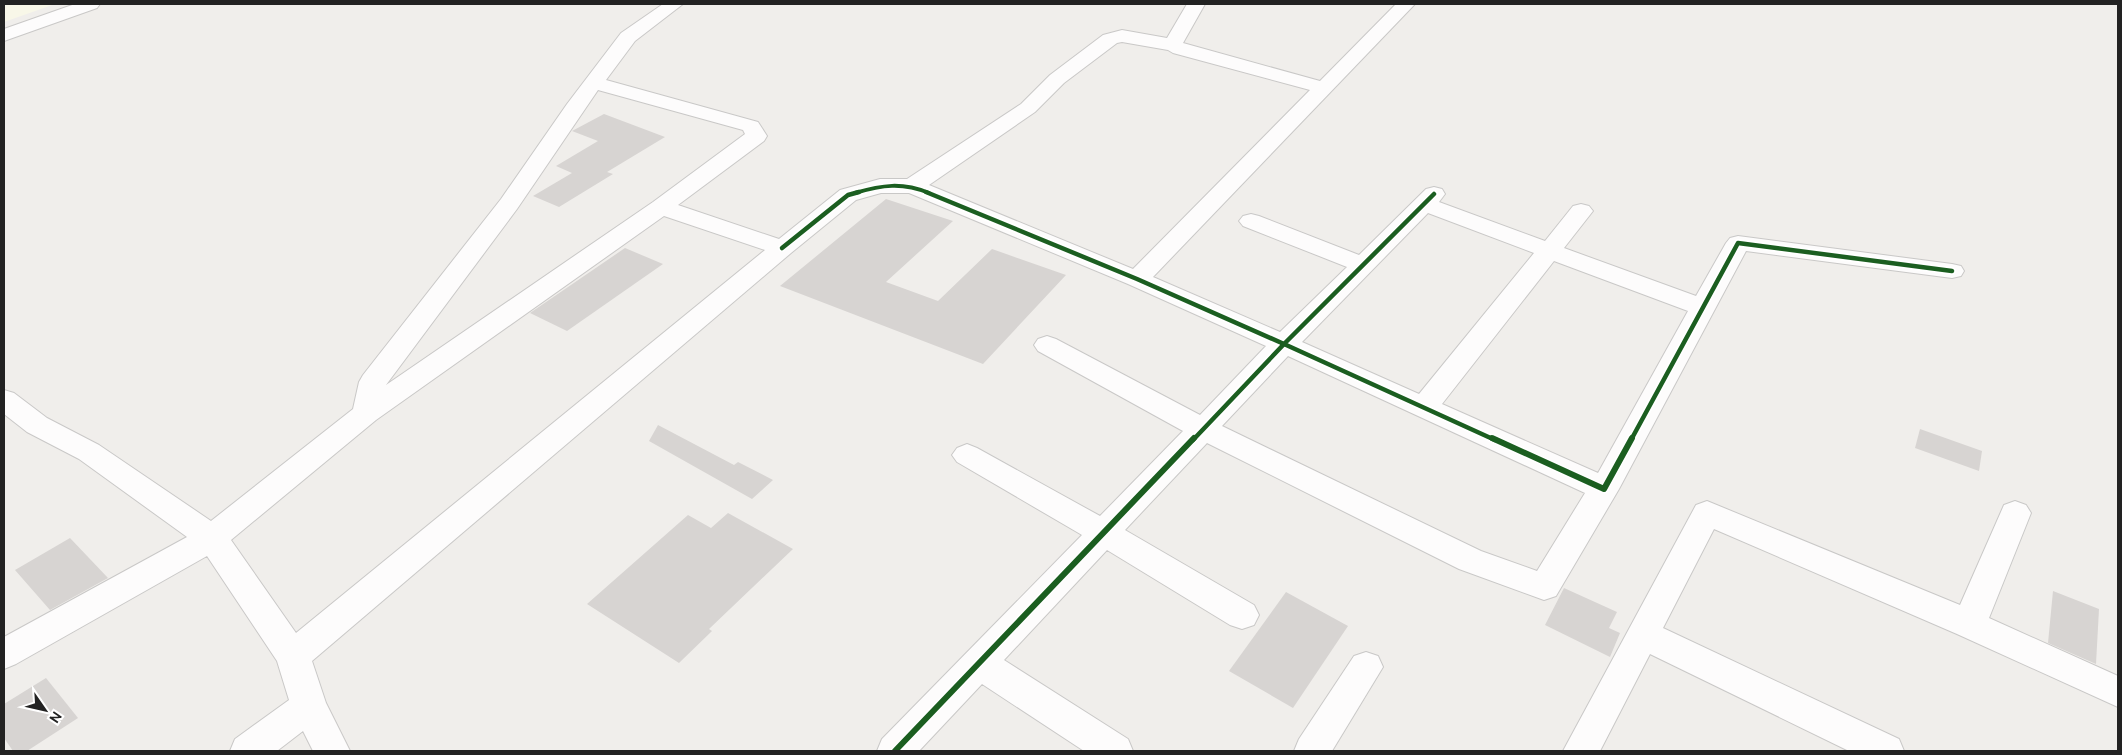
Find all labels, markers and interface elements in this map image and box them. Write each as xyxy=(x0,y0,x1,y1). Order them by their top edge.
north arrow xyxy=(20,685,70,735)
text: N xyxy=(46,708,65,726)

